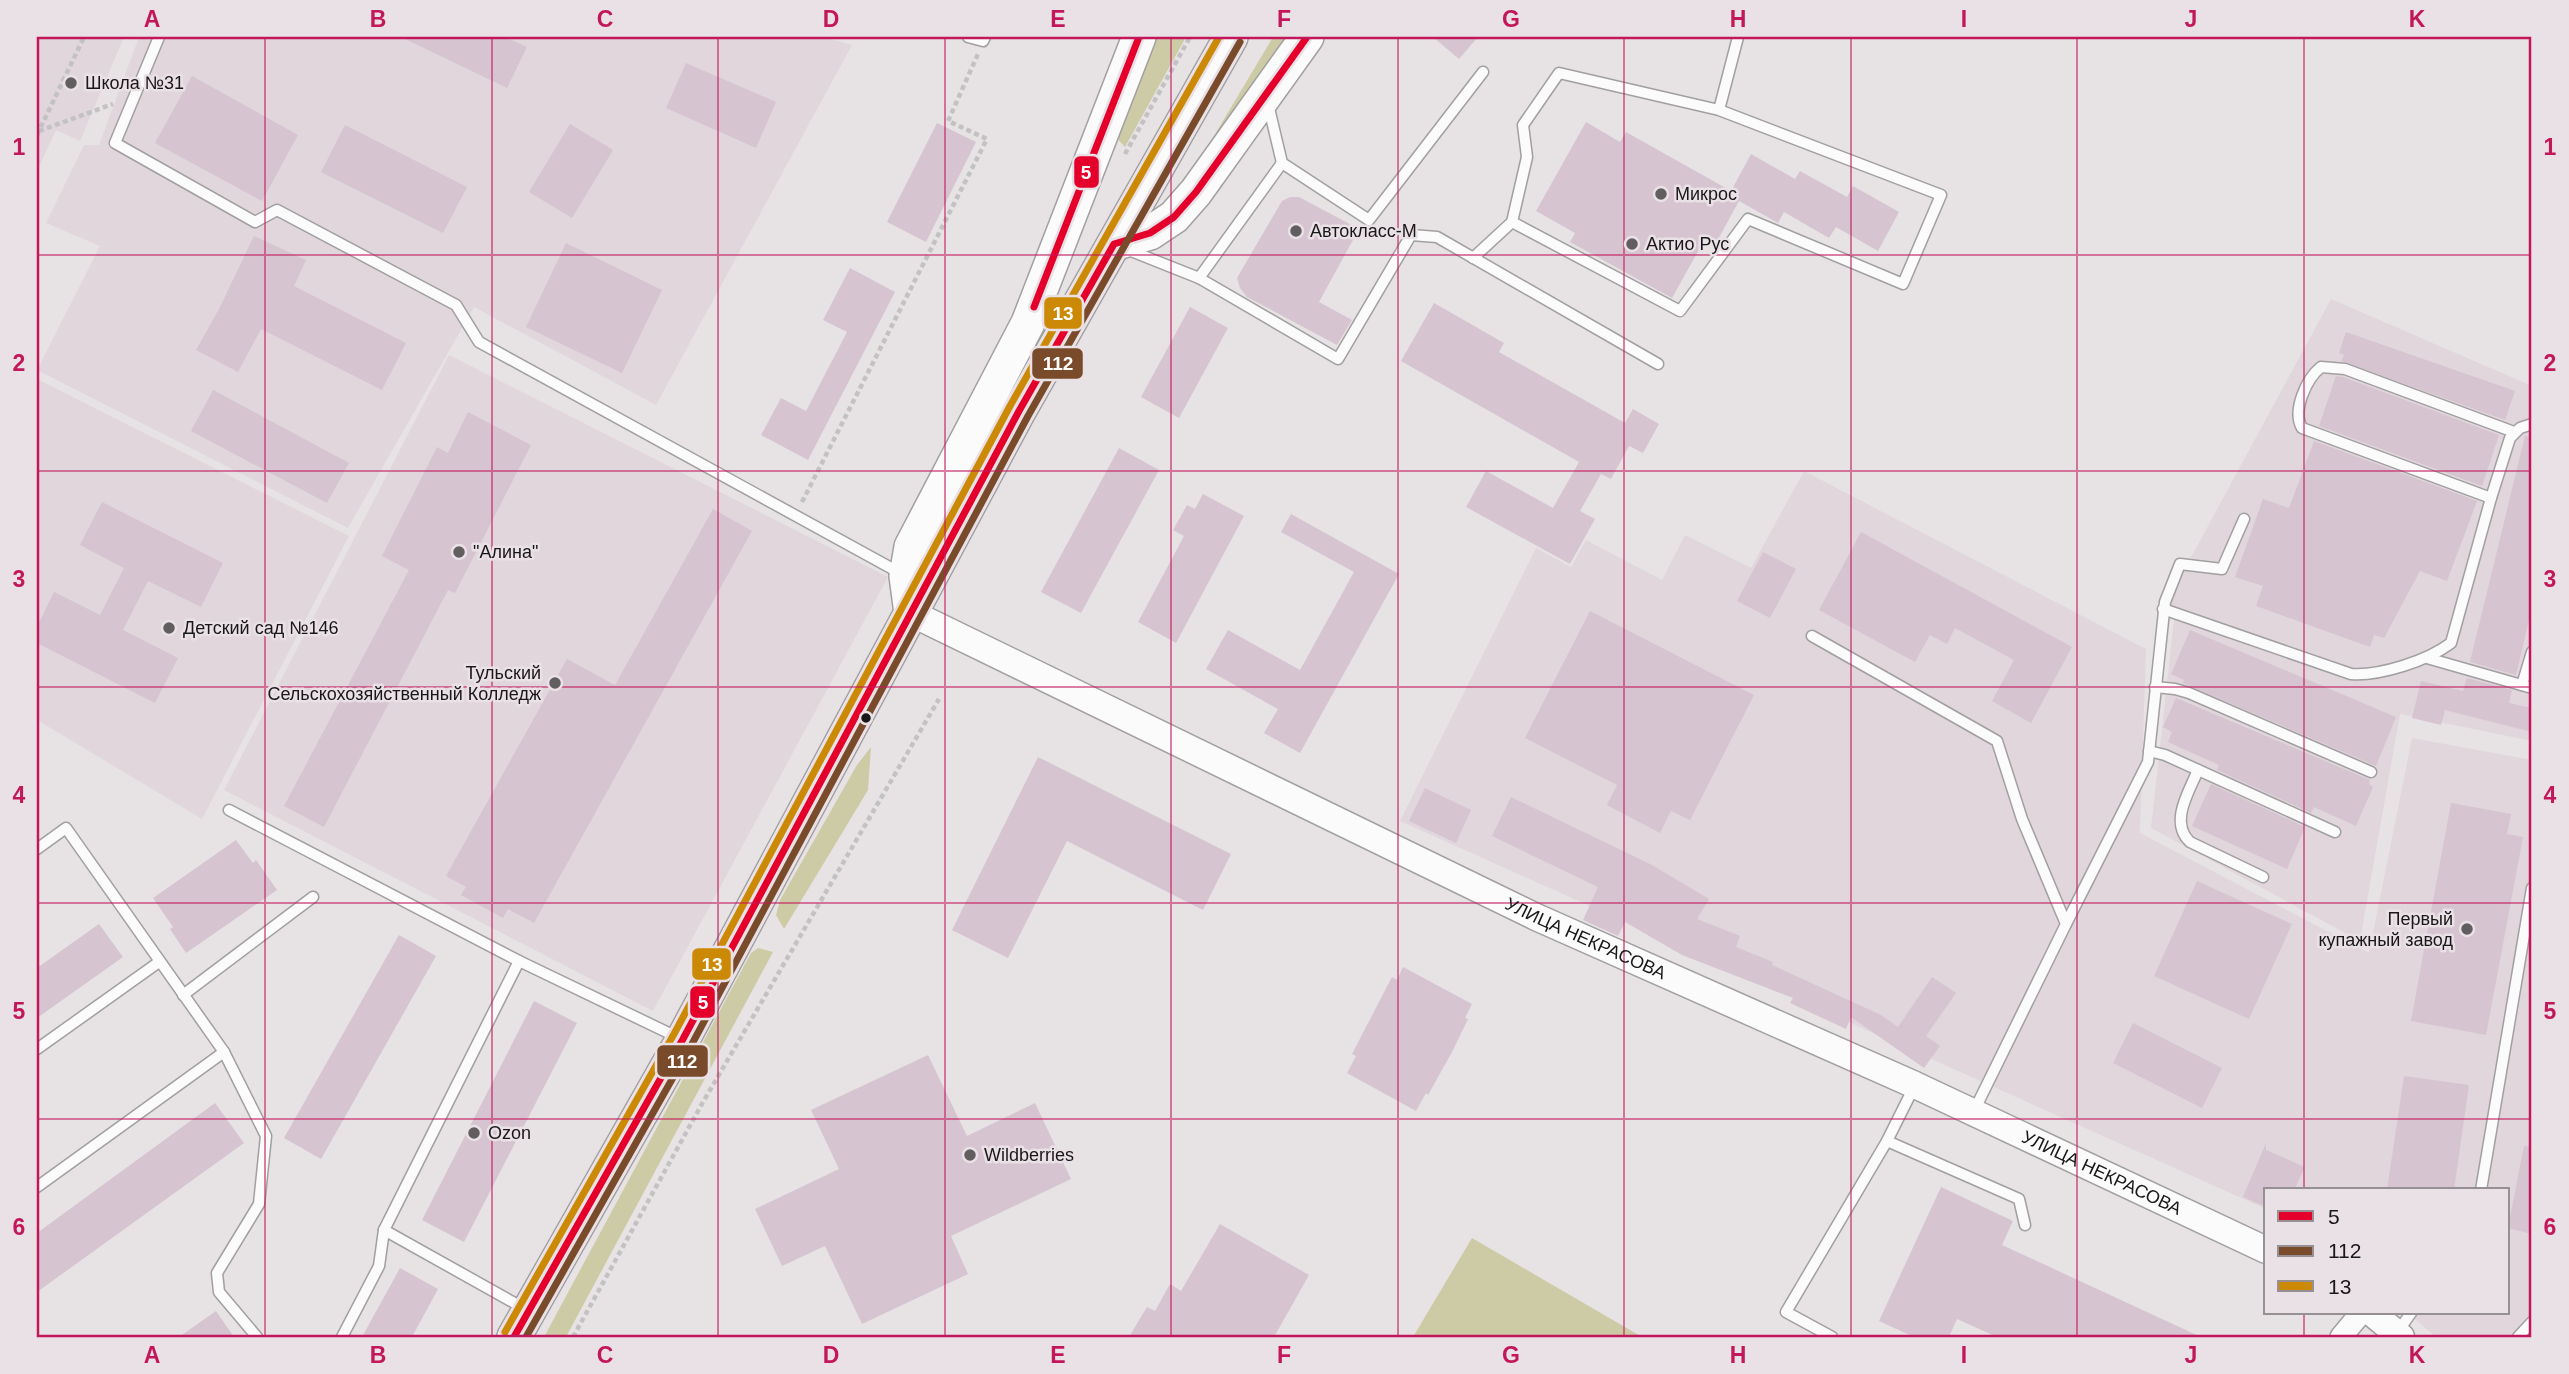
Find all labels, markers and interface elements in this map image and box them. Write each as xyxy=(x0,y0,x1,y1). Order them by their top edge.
text: A xyxy=(144,6,160,32)
text: B xyxy=(370,6,386,32)
text: C xyxy=(597,6,613,32)
text: D xyxy=(823,6,839,32)
text: E xyxy=(1050,6,1066,32)
text: F xyxy=(1277,6,1291,32)
text: G xyxy=(1502,6,1520,32)
text: H xyxy=(1730,6,1746,32)
text: I xyxy=(1961,6,1967,32)
text: J xyxy=(2185,6,2197,32)
text: K xyxy=(2409,6,2426,32)
place label: Школа №31 xyxy=(85,73,184,93)
marker: Школа №31 xyxy=(63,75,79,91)
text: 1 xyxy=(13,134,26,160)
text: 1 xyxy=(2544,134,2557,160)
line badge: 5 xyxy=(1073,155,1100,189)
text: 5 xyxy=(1081,162,1092,183)
place label: Микрос xyxy=(1675,184,1737,204)
marker: Микрос xyxy=(1653,186,1669,202)
place label: Автокласс-М xyxy=(1310,221,1417,241)
marker: Автокласс-М xyxy=(1288,223,1304,239)
place label: Актио Рус xyxy=(1646,234,1729,254)
marker: Актио Рус xyxy=(1624,236,1640,252)
line badge: 13 xyxy=(1043,296,1083,330)
text: 13 xyxy=(1052,303,1074,324)
line badge: 112 xyxy=(1031,347,1084,380)
text: 2 xyxy=(13,350,25,376)
text: 2 xyxy=(2544,350,2556,376)
text: 112 xyxy=(1043,353,1073,374)
place label: "Алина" xyxy=(473,542,538,562)
marker: "Алина" xyxy=(451,544,467,560)
text: 3 xyxy=(13,566,25,592)
text: 3 xyxy=(2544,566,2556,592)
place label: Детский сад №146 xyxy=(183,618,339,638)
marker: Детский сад №146 xyxy=(161,620,177,636)
place label: Тульский Сельскохозяйственный Колледж xyxy=(267,663,541,704)
marker: Тульский Сельскохозяйственный Колледж xyxy=(547,675,563,691)
unlabelled marker xyxy=(859,711,873,725)
text: 4 xyxy=(13,782,26,808)
text: 4 xyxy=(2544,782,2557,808)
street label: УЛИЦА НЕКРАСОВА xyxy=(1502,894,1669,983)
place label: Первый купажный завод xyxy=(2318,909,2453,950)
marker: Первый купажный завод xyxy=(2459,921,2475,937)
line badge: 13 xyxy=(691,947,732,981)
text: 13 xyxy=(701,954,723,975)
line badge: 5 xyxy=(689,985,716,1019)
text: 5 xyxy=(698,992,709,1013)
text: 5 xyxy=(13,998,26,1024)
text: 5 xyxy=(2544,998,2557,1024)
line badge: 112 xyxy=(656,1044,709,1078)
text: 112 xyxy=(667,1051,697,1072)
place label: Ozon xyxy=(488,1123,531,1143)
marker: Ozon xyxy=(466,1125,482,1141)
street label: УЛИЦА НЕКРАСОВА xyxy=(2019,1127,2185,1219)
place label: Wildberries xyxy=(984,1145,1074,1165)
marker: Wildberries xyxy=(962,1147,978,1163)
legend xyxy=(2264,1188,2510,1314)
text: 5 xyxy=(2328,1205,2340,1228)
text: 6 xyxy=(13,1214,25,1240)
text: 6 xyxy=(2544,1214,2556,1240)
text: 112 xyxy=(2328,1239,2361,1262)
text: 13 xyxy=(2328,1275,2351,1298)
text: A xyxy=(144,1342,160,1368)
text: B xyxy=(370,1342,386,1368)
text: C xyxy=(597,1342,613,1368)
text: D xyxy=(823,1342,839,1368)
text: E xyxy=(1050,1342,1066,1368)
text: F xyxy=(1277,1342,1291,1368)
text: G xyxy=(1502,1342,1520,1368)
text: H xyxy=(1730,1342,1746,1368)
text: I xyxy=(1961,1342,1967,1368)
text: J xyxy=(2185,1342,2197,1368)
text: K xyxy=(2409,1342,2426,1368)

